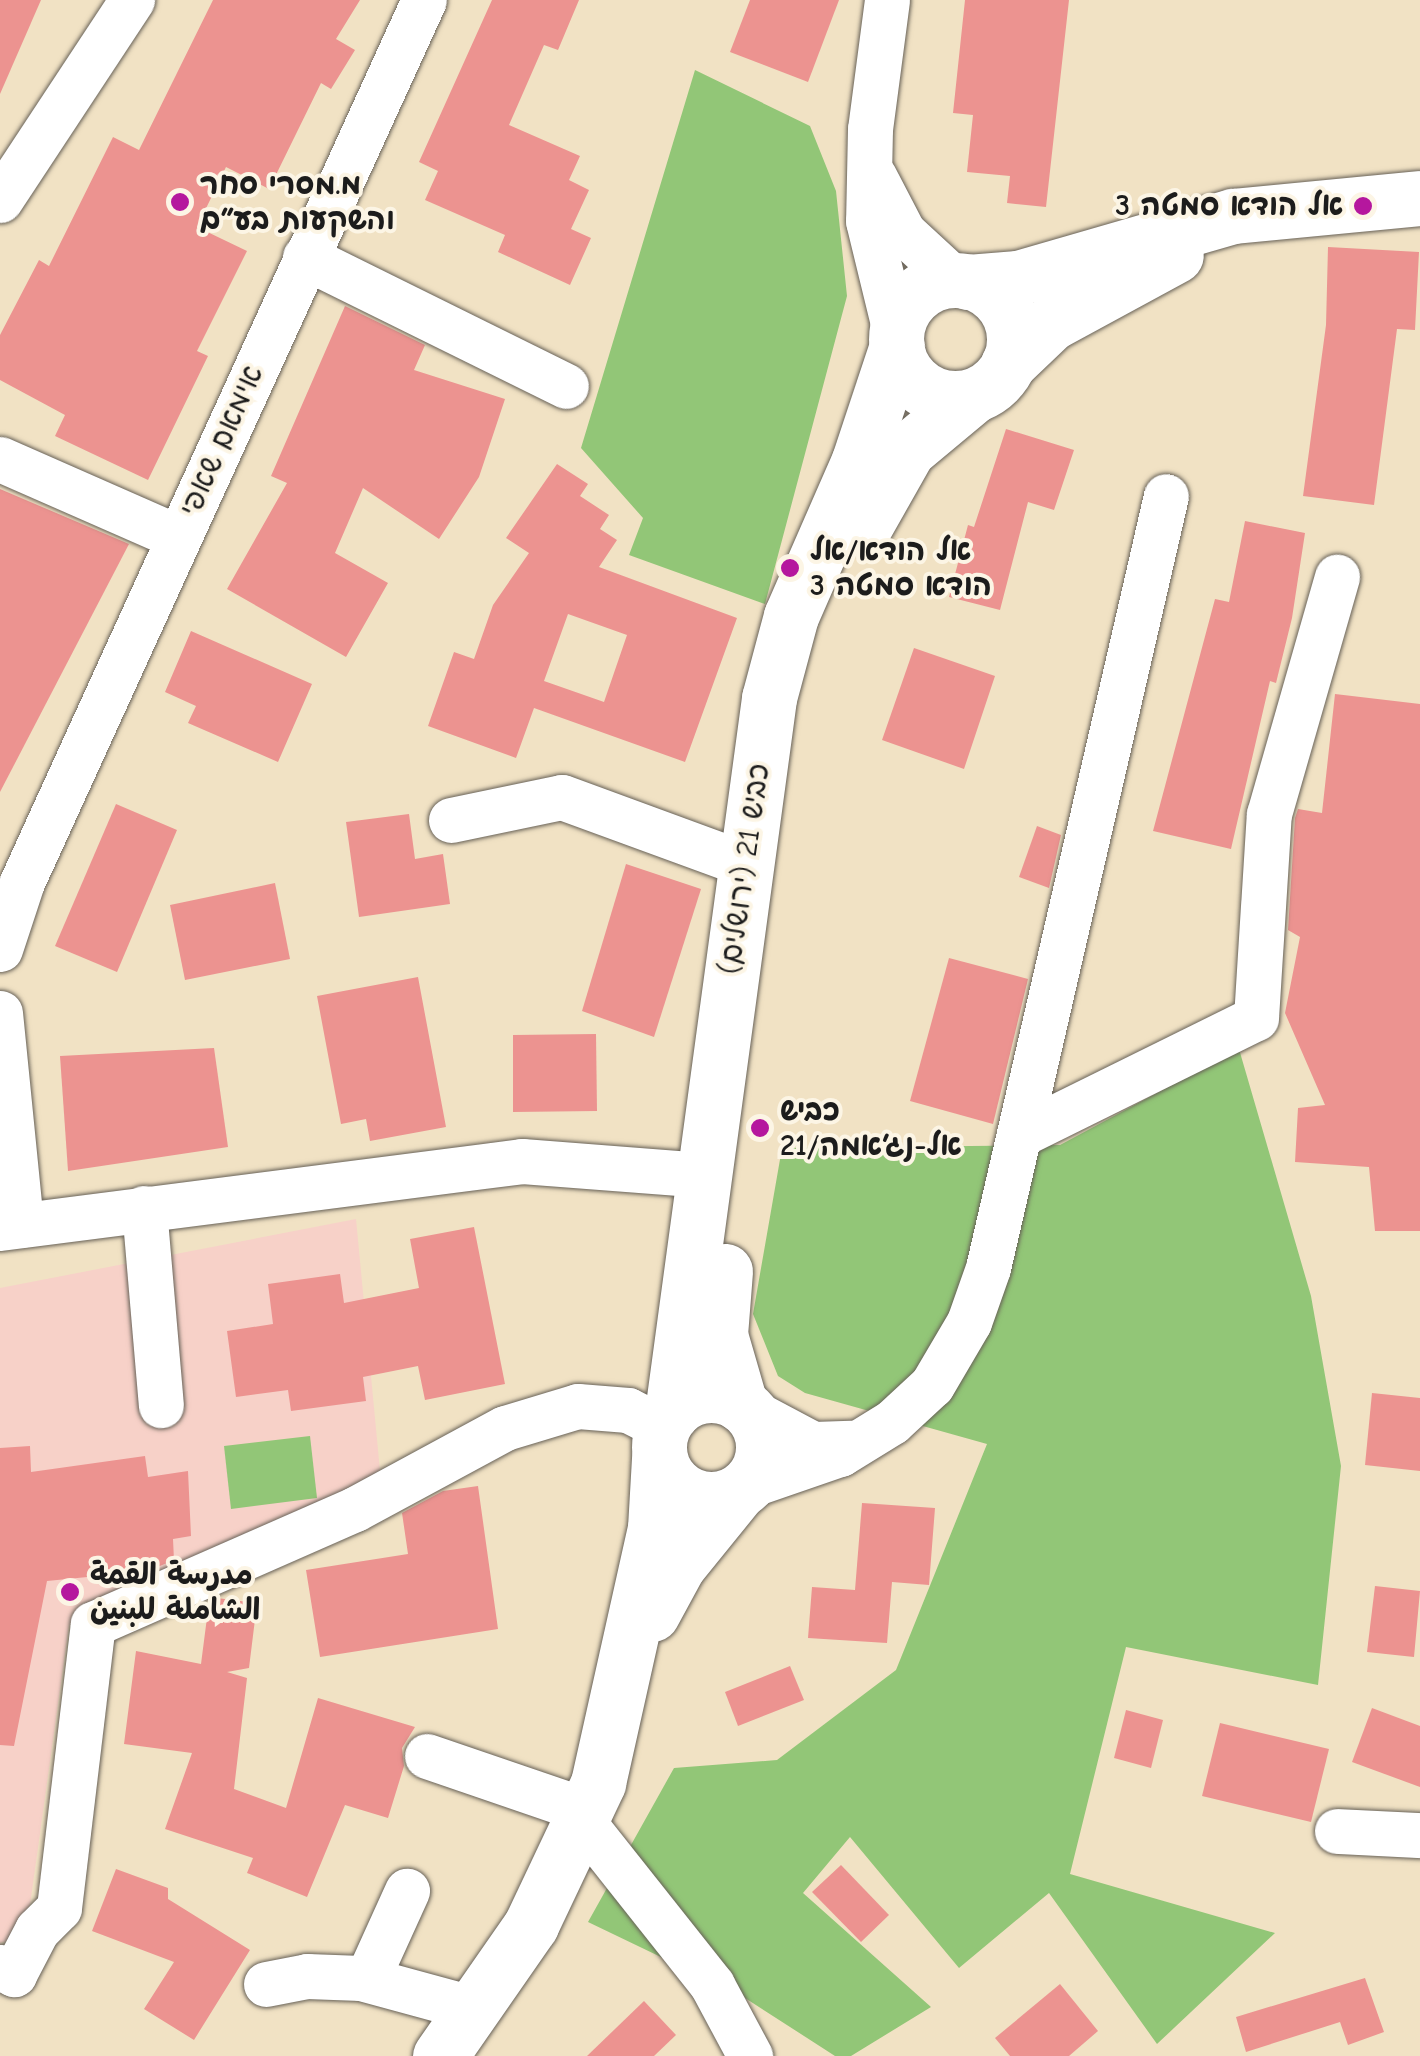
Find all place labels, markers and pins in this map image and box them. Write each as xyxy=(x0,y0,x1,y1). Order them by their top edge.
place label: מ.מסרי סחר והשקעות בע״ם xyxy=(200,167,395,238)
place label: אל הודא סמטה 3 xyxy=(1115,188,1343,224)
marker: מ.מסרי סחר והשקעות בע״ם xyxy=(169,191,191,213)
marker: אל הודא סמטה 3 xyxy=(1352,195,1374,217)
place label: אל הודא/אל הודא סמטה 3 xyxy=(810,533,992,604)
marker: אל הודא/אל הודא סמטה 3 xyxy=(779,557,801,579)
place label: כביש 21/אל-נג׳אמה xyxy=(780,1093,962,1164)
marker: כביש 21/אל-נג׳אמה xyxy=(749,1117,771,1139)
place label: مدرسة القمة الشاملة للبنين xyxy=(90,1557,260,1628)
marker: مدرسة القمة الشاملة للبنين xyxy=(59,1581,81,1603)

